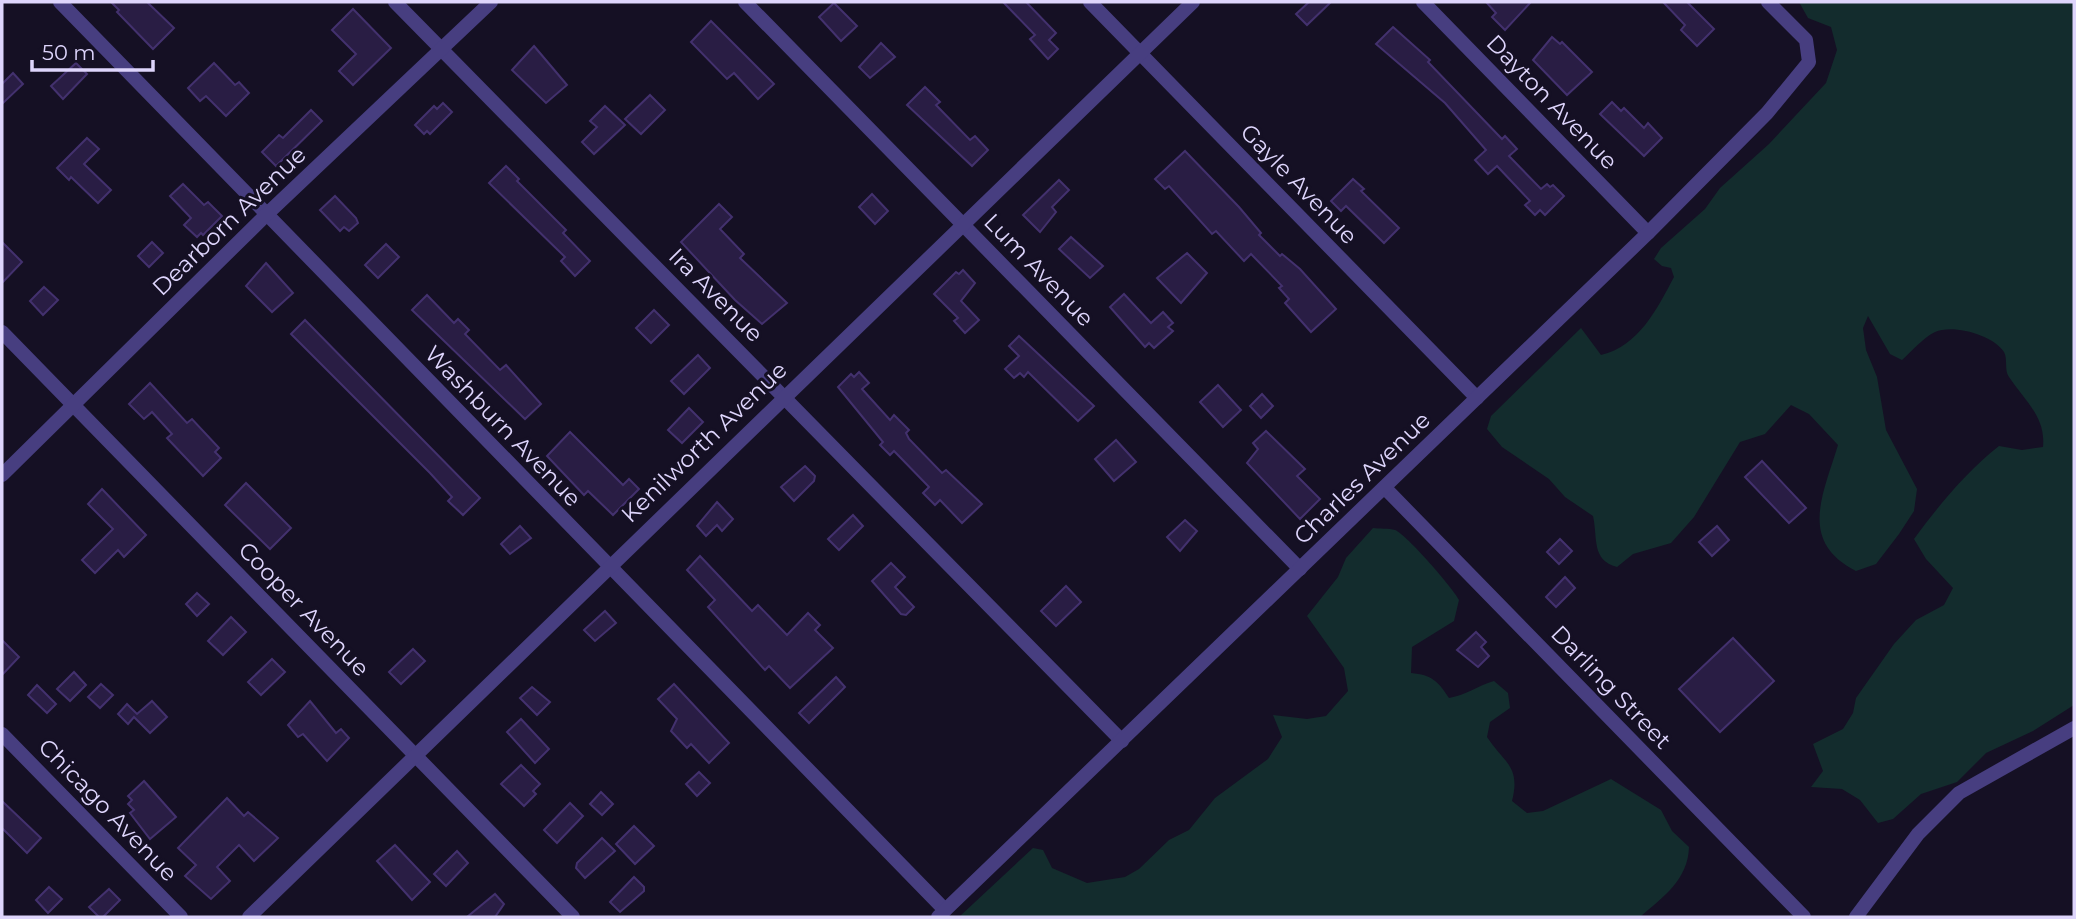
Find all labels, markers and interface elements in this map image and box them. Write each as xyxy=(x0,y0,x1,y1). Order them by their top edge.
scale bar xyxy=(32,28,152,72)
street label: Dayton Avenue xyxy=(1481,29,1623,175)
text: 50 m xyxy=(42,40,96,65)
street label: Gayle Avenue xyxy=(1235,118,1363,250)
street label: Dearborn Avenue xyxy=(146,141,312,301)
street label: Lum Avenue xyxy=(978,208,1100,332)
street label: Ira Avenue xyxy=(663,242,769,348)
street label: Washburn Avenue xyxy=(419,340,587,512)
street label: Kenilworth Avenue xyxy=(615,356,793,528)
street label: Charles Avenue xyxy=(1288,406,1436,550)
street label: Cooper Avenue xyxy=(233,536,375,682)
street label: Darling Street xyxy=(1545,619,1677,755)
street label: Chicago Avenue xyxy=(33,733,183,887)

